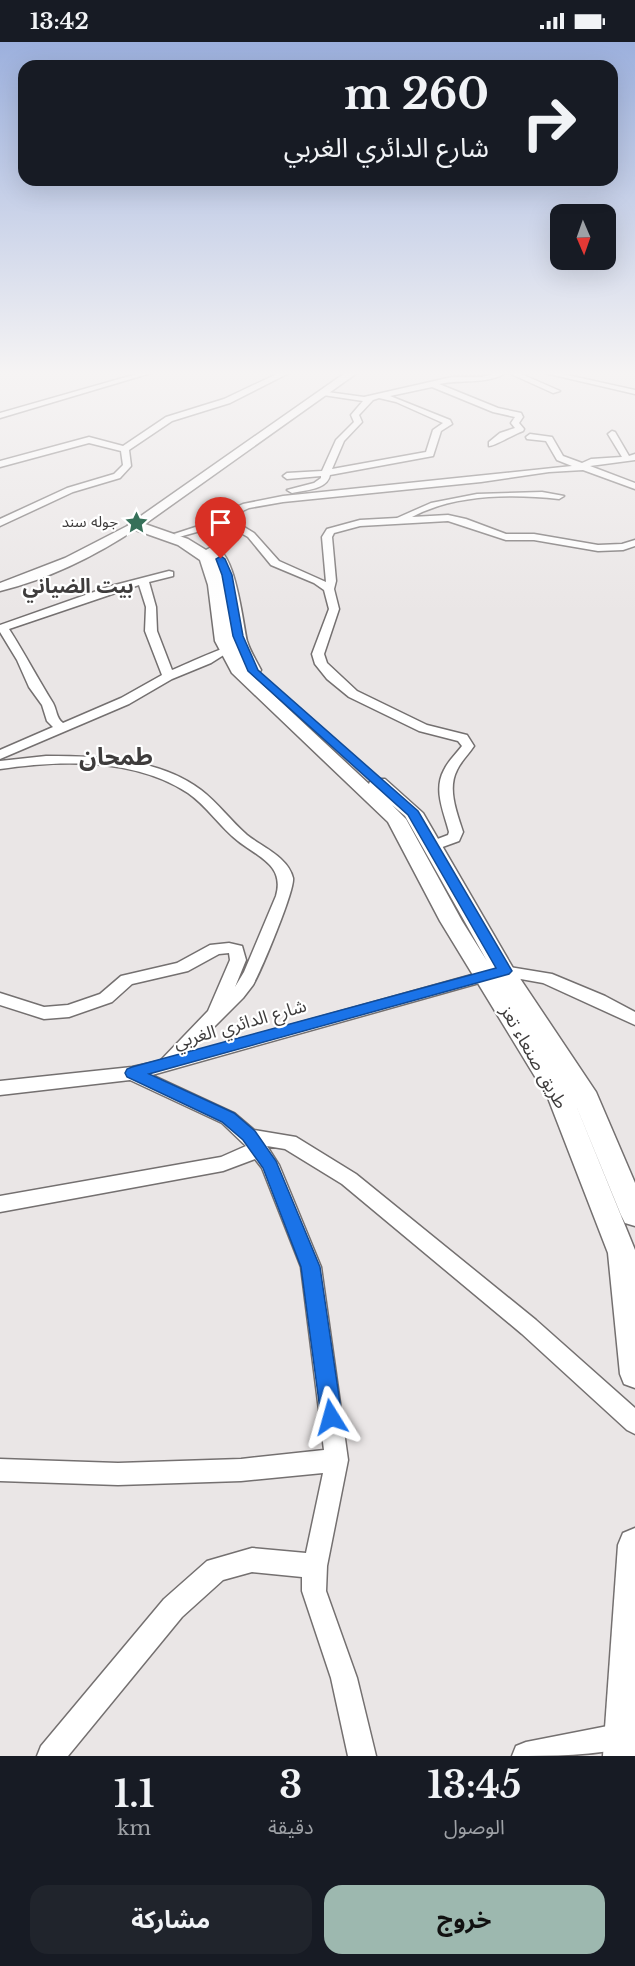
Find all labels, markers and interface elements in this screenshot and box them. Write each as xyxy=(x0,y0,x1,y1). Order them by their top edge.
text: 13:42 xyxy=(30,8,89,35)
text: 260 m xyxy=(344,68,489,120)
icon: right xyxy=(510,84,588,162)
text: شارع الدائري الغربي xyxy=(284,131,489,164)
north arrow xyxy=(550,204,616,270)
map controls xyxy=(550,204,616,270)
pin xyxy=(195,497,246,559)
icon: arrive xyxy=(204,506,237,539)
place icon: جوله سند xyxy=(123,509,149,535)
place label: جوله سند xyxy=(62,512,118,531)
district label: بيت الضياني xyxy=(22,574,134,603)
district label: طمحان xyxy=(79,742,153,771)
street label: شارع الدائري الغربي xyxy=(171,995,310,1056)
street label: طريق صنعاء تعز xyxy=(495,1001,572,1112)
position arrow xyxy=(299,1385,363,1449)
text: 3 xyxy=(279,1763,302,1808)
text: 13:45 xyxy=(427,1763,521,1808)
text: 1.1 xyxy=(114,1772,154,1817)
text: دقيقة xyxy=(268,1815,314,1839)
text: الوصول xyxy=(444,1815,505,1839)
text: km xyxy=(117,1816,151,1840)
button: مشاركة xyxy=(30,1885,312,1954)
button: خروج xyxy=(324,1885,605,1954)

